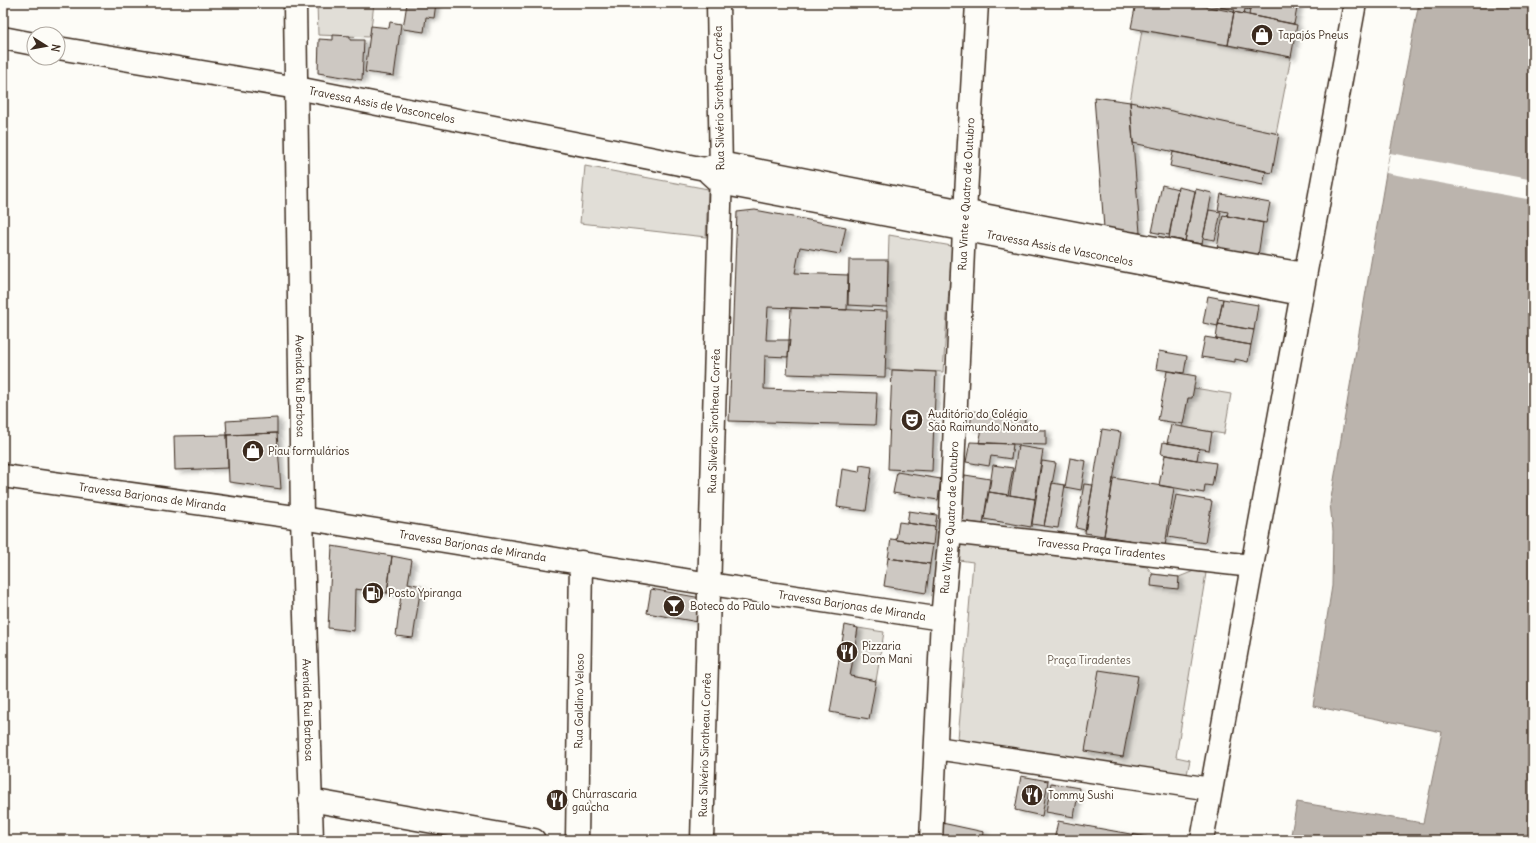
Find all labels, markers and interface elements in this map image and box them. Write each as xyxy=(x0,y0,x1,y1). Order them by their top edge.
shop icon: Tapajós Pneus xyxy=(1249,22,1275,48)
north arrow xyxy=(26,26,66,66)
street label: Rua Silvério Sirotheau Corrêa xyxy=(711,26,727,170)
place label: Tapajós Pneus xyxy=(1278,28,1348,42)
text: N xyxy=(48,43,63,53)
street label: Travessa Assis de Vasconcelos xyxy=(308,84,456,126)
street label: Rua Vinte e Quatro de Outubro xyxy=(955,117,977,271)
street label: Travessa Assis de Vasconcelos xyxy=(986,227,1134,269)
street label: Avenida Rui Barbosa xyxy=(293,335,308,437)
street label: Rua Silvério Sirotheau Corrêa xyxy=(705,349,723,494)
theatre icon: Auditório do Colégio São Raimundo Nonato xyxy=(899,407,925,433)
place label: Auditório do Colégio São Raimundo Nonato xyxy=(928,407,1039,434)
shop icon: Piau formulários xyxy=(240,438,266,464)
street label: Rua Vinte e Quatro de Outubro xyxy=(937,441,961,595)
place label: Piau formulários xyxy=(268,444,349,458)
street label: Travessa Barjonas de Miranda xyxy=(78,480,227,514)
street label: Travessa Barjonas de Miranda xyxy=(398,527,547,564)
street label: Travessa Praça Tiradentes xyxy=(1036,535,1166,563)
fuel station icon: Posto Ypiranga xyxy=(360,580,386,606)
place label: Posto Ypiranga xyxy=(388,586,462,600)
street label: Travessa Barjonas de Miranda xyxy=(777,587,927,623)
bar icon: Boteco do Paulo xyxy=(661,593,687,619)
place label: Boteco do Paulo xyxy=(690,599,770,613)
restaurant icon: Pizzaria Dom Mani xyxy=(834,639,860,665)
place label: Pizzaria Dom Mani xyxy=(862,639,912,666)
street label: Rua Galdino Veloso xyxy=(571,653,587,749)
park label: Praça Tiradentes xyxy=(1047,653,1131,667)
street label: Avenida Rui Barbosa xyxy=(299,658,317,761)
street label: Rua Silvério Sirotheau Corrêa xyxy=(696,672,714,818)
restaurant icon: Tommy Sushi xyxy=(1019,782,1045,808)
restaurant icon: Churrascaria gaúcha xyxy=(544,787,570,813)
place label: Churrascaria gaúcha xyxy=(572,787,637,814)
place label: Tommy Sushi xyxy=(1048,788,1114,802)

